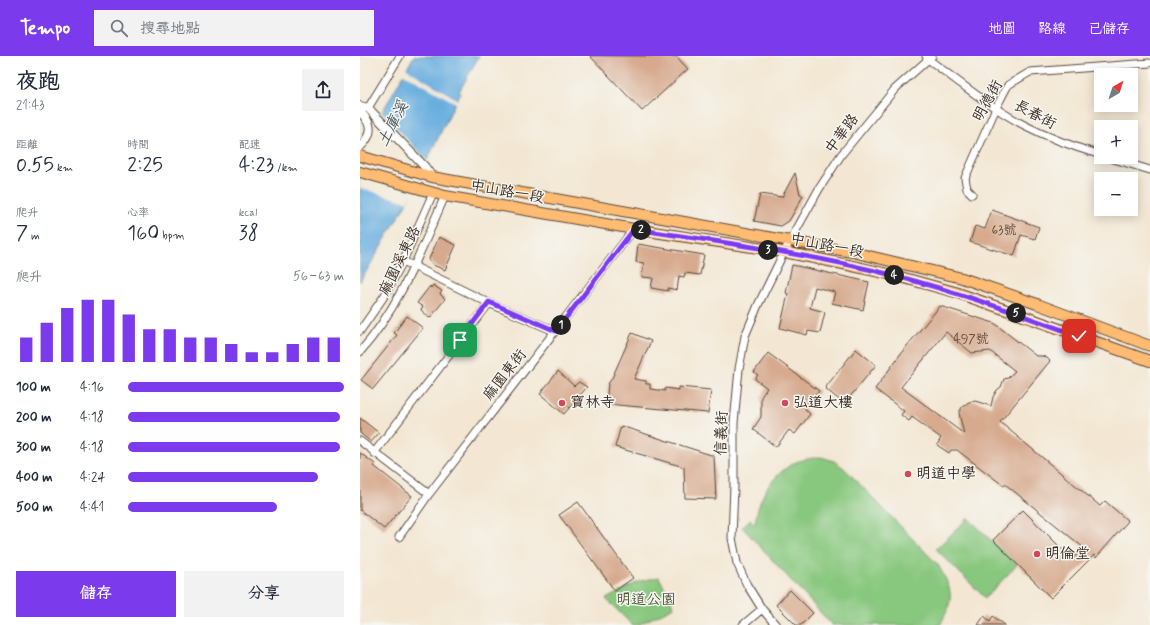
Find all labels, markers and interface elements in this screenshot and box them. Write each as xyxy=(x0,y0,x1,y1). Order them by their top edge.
search box xyxy=(94,10,374,46)
text: Tempo xyxy=(20,16,70,41)
icon: search xyxy=(108,17,130,39)
text: 搜尋地點 xyxy=(140,19,200,39)
text: 地圖 xyxy=(988,20,1016,38)
text: 路線 xyxy=(1038,20,1066,38)
text: 已儲存 xyxy=(1088,20,1130,38)
text: 夜跑 xyxy=(16,68,60,96)
north arrow xyxy=(1094,68,1138,112)
map controls xyxy=(1094,68,1138,216)
button: share xyxy=(302,69,344,111)
street label: 明德街 xyxy=(968,76,1008,126)
street label: 長春街 xyxy=(1010,96,1060,134)
text: 21:43 xyxy=(16,97,45,114)
water label: 土庫溪 xyxy=(373,97,414,150)
street label: 中華路 xyxy=(820,110,864,158)
button: + xyxy=(1094,120,1138,164)
text: 距離 xyxy=(16,138,38,152)
text: 時間 xyxy=(127,138,149,152)
text: 配速 xyxy=(239,138,261,152)
text: 0.55 xyxy=(16,152,54,179)
text: 2:25 xyxy=(127,152,163,179)
text: 4:23 xyxy=(239,152,274,179)
text: km xyxy=(54,161,73,175)
text: /km xyxy=(274,161,298,175)
button: − xyxy=(1094,172,1138,216)
street label: 中山路一段 xyxy=(468,176,546,208)
text: 爬升 xyxy=(16,206,38,220)
text: 心率 xyxy=(127,206,149,220)
text: kcal xyxy=(239,206,257,220)
text: 7 xyxy=(16,220,28,247)
text: 160 xyxy=(127,220,159,247)
text: 38 xyxy=(239,220,259,247)
pin: 2 xyxy=(631,220,651,240)
house number: 63號 xyxy=(991,222,1017,239)
street label: 麻園溪東路 xyxy=(375,223,425,299)
text: 2 xyxy=(638,223,644,237)
text: m xyxy=(28,229,40,243)
text: bpm xyxy=(159,229,184,243)
street label: 中山路一段 xyxy=(788,229,866,263)
pin: 3 xyxy=(758,240,778,260)
text: 3 xyxy=(766,243,770,257)
pin: 4 xyxy=(884,265,904,285)
text: 56–63 m xyxy=(293,268,344,285)
text: 4 xyxy=(891,268,897,282)
text: 爬升 xyxy=(16,269,42,286)
pin: 5 xyxy=(1006,303,1026,323)
text: 5 xyxy=(1013,306,1019,320)
pin: 1 xyxy=(551,315,571,335)
text: 1 xyxy=(559,318,563,332)
pin xyxy=(1062,319,1096,353)
pin xyxy=(443,323,477,357)
icon: check xyxy=(1068,325,1090,347)
icon: arrive xyxy=(449,329,471,351)
house number: 497號 xyxy=(953,331,989,348)
street label: 麻園東街 xyxy=(479,345,531,405)
text: 100 m xyxy=(16,379,51,396)
text: 4:16 xyxy=(80,379,104,396)
place label: 寶林寺 xyxy=(570,393,615,413)
place label: 弘道大樓 xyxy=(793,393,853,413)
marker: 寶林寺 xyxy=(557,398,567,408)
marker: 弘道大樓 xyxy=(780,398,790,408)
text: 200 m xyxy=(16,409,51,426)
text: 4:18 xyxy=(80,409,104,426)
street label: 信義街 xyxy=(711,410,733,456)
text: 300 m xyxy=(16,439,51,456)
text: 4:18 xyxy=(80,439,104,456)
place label: 明道中學 xyxy=(916,464,976,484)
text: 400 m xyxy=(16,469,53,486)
text: 4:24 xyxy=(80,469,105,486)
marker: 明道中學 xyxy=(903,469,913,479)
text: 500 m xyxy=(16,499,53,516)
text: 4:41 xyxy=(80,499,104,516)
place label: 明倫堂 xyxy=(1045,544,1090,564)
marker: 明倫堂 xyxy=(1032,549,1042,559)
button: 儲存 xyxy=(16,571,176,617)
button: 分享 xyxy=(184,571,344,617)
park label: 明道公園 xyxy=(616,590,676,610)

